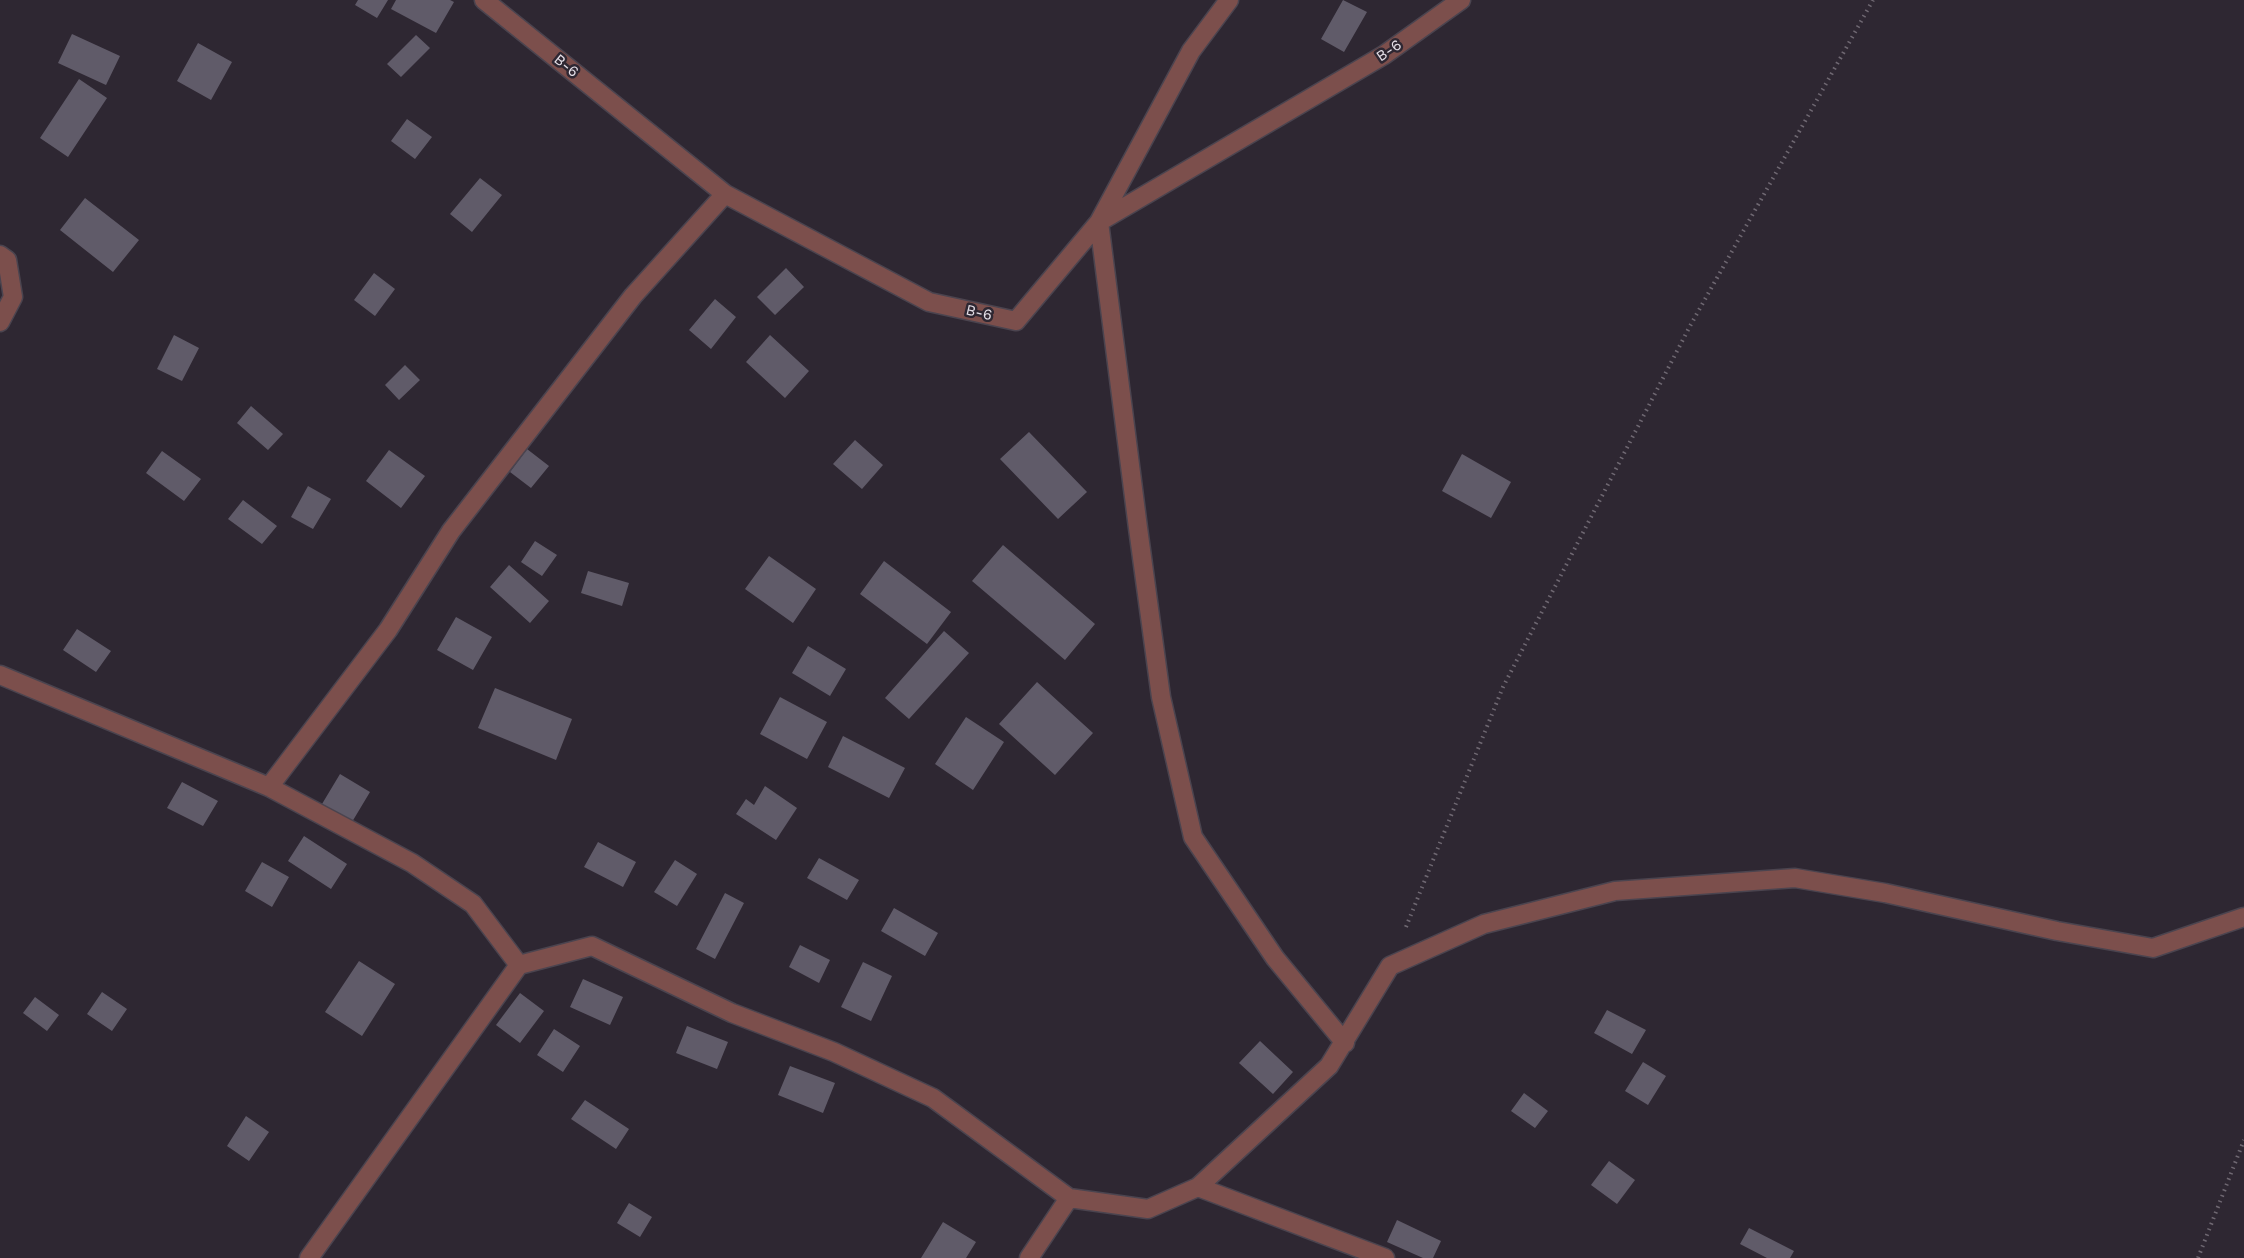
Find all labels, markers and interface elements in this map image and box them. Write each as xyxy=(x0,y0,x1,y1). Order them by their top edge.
street label: B-6 xyxy=(1373,36,1405,66)
street label: B-6 xyxy=(550,51,582,81)
street label: B-6 xyxy=(964,301,994,325)

